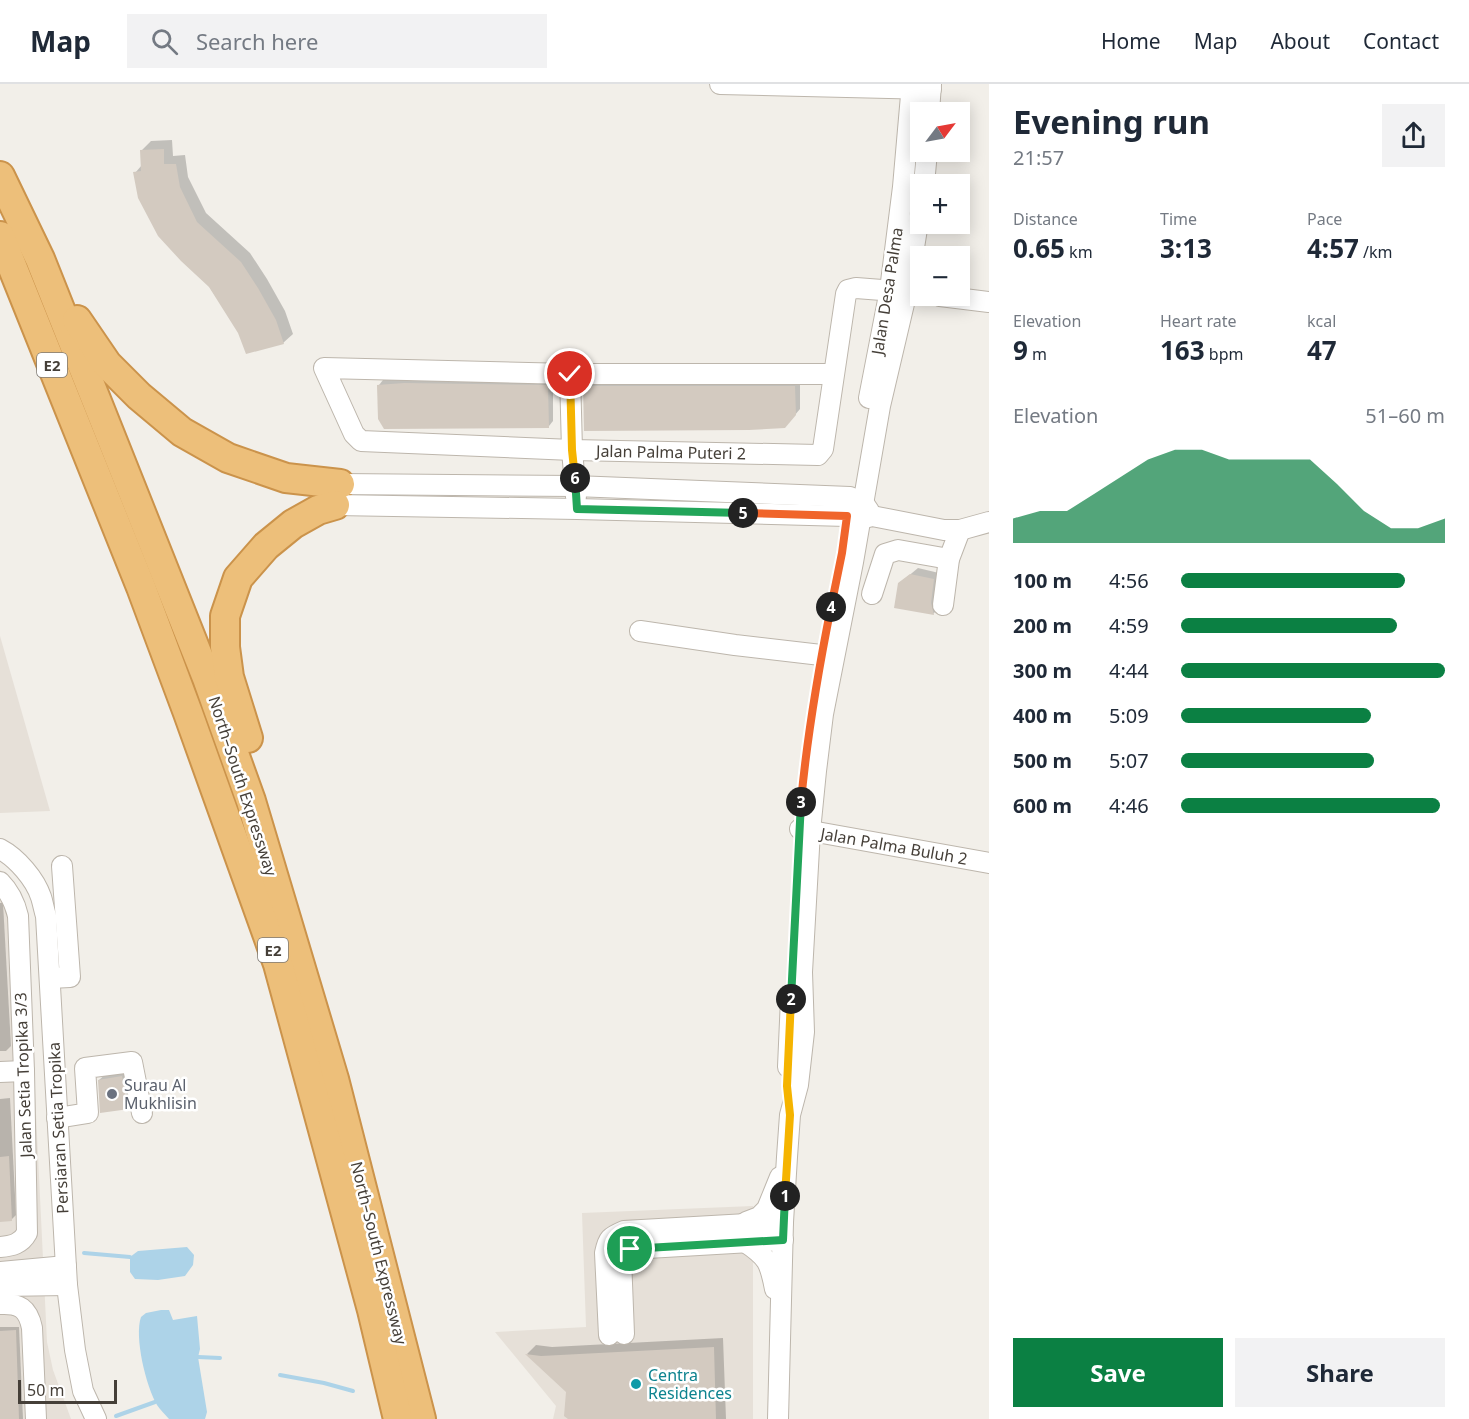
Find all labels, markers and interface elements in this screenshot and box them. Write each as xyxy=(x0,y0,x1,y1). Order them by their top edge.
search box xyxy=(127,14,547,68)
text: Map xyxy=(30,22,91,60)
icon: search xyxy=(148,25,181,58)
text: Search here xyxy=(196,26,318,56)
text: Home xyxy=(1101,27,1161,55)
text: Map xyxy=(1194,27,1237,55)
text: About xyxy=(1270,27,1330,55)
text: Contact xyxy=(1363,27,1439,55)
text: Evening run xyxy=(1013,99,1210,144)
north arrow xyxy=(910,102,970,162)
map controls xyxy=(910,102,970,306)
button: share xyxy=(1382,104,1445,167)
text: 21:57 xyxy=(1013,144,1064,171)
button: + xyxy=(910,174,970,234)
text: Distance xyxy=(1013,208,1078,230)
text: Time xyxy=(1160,208,1197,230)
text: Pace xyxy=(1307,208,1342,230)
street label: Jalan Desa Palma xyxy=(866,226,908,358)
text: 0.65 xyxy=(1013,230,1065,266)
text: 3:13 xyxy=(1160,230,1212,266)
text: 4:57 xyxy=(1307,230,1359,266)
text: km xyxy=(1065,241,1093,263)
text: /km xyxy=(1359,241,1393,263)
button: − xyxy=(910,246,970,306)
text: Elevation xyxy=(1013,310,1081,332)
text: Heart rate xyxy=(1160,310,1236,332)
text: kcal xyxy=(1307,310,1336,332)
text: 9 xyxy=(1013,332,1028,368)
text: 163 xyxy=(1160,332,1205,368)
text: 47 xyxy=(1307,332,1337,368)
text: m xyxy=(1028,343,1047,365)
text: bpm xyxy=(1205,343,1243,365)
pin xyxy=(544,348,595,399)
road number: E2 xyxy=(37,353,67,377)
icon: check xyxy=(553,357,586,390)
text: Elevation xyxy=(1013,402,1098,429)
text: 51–60 m xyxy=(1365,402,1445,429)
street label: Jalan Palma Puteri 2 xyxy=(594,440,746,464)
pin: 6 xyxy=(560,463,590,493)
text: 6 xyxy=(570,467,580,489)
pin: 5 xyxy=(728,498,758,528)
text: 5 xyxy=(738,502,748,524)
text: 100 m xyxy=(1013,567,1072,594)
text: 4:56 xyxy=(1109,567,1149,594)
pin: 4 xyxy=(816,592,846,622)
text: 4 xyxy=(826,596,836,618)
text: 200 m xyxy=(1013,612,1072,639)
text: 4:59 xyxy=(1109,612,1149,639)
text: 300 m xyxy=(1013,657,1072,684)
text: 4:44 xyxy=(1109,657,1149,684)
street label: North–South Expressway xyxy=(204,693,283,880)
text: 400 m xyxy=(1013,702,1072,729)
text: 5:09 xyxy=(1109,702,1149,729)
text: 500 m xyxy=(1013,747,1072,774)
text: 5:07 xyxy=(1109,747,1149,774)
pin: 3 xyxy=(786,787,816,817)
text: 3 xyxy=(796,791,806,813)
text: 600 m xyxy=(1013,792,1072,819)
text: 4:46 xyxy=(1109,792,1149,819)
street label: Jalan Palma Buluh 2 xyxy=(817,822,969,870)
road number: E2 xyxy=(258,938,288,962)
pin: 2 xyxy=(776,984,806,1014)
text: 2 xyxy=(786,988,796,1010)
street label: Jalan Setia Tropika 3/3 xyxy=(9,992,37,1160)
street label: Persiaran Setia Tropika xyxy=(43,1042,73,1214)
place label: Surau Al Mukhlisin xyxy=(124,1074,197,1114)
marker: Surau Al Mukhlisin xyxy=(105,1087,119,1101)
street label: North–South Expressway xyxy=(346,1159,413,1348)
pin: 1 xyxy=(770,1181,800,1211)
text: 1 xyxy=(780,1185,790,1207)
pin xyxy=(604,1223,655,1274)
icon: arrive xyxy=(613,1232,646,1265)
button: Save xyxy=(1013,1338,1223,1407)
button: Share xyxy=(1235,1338,1445,1407)
place label: Centra Residences xyxy=(648,1364,732,1404)
scale bar xyxy=(18,1377,117,1404)
marker: Centra Residences xyxy=(629,1377,643,1391)
text: 50 m xyxy=(27,1379,64,1401)

